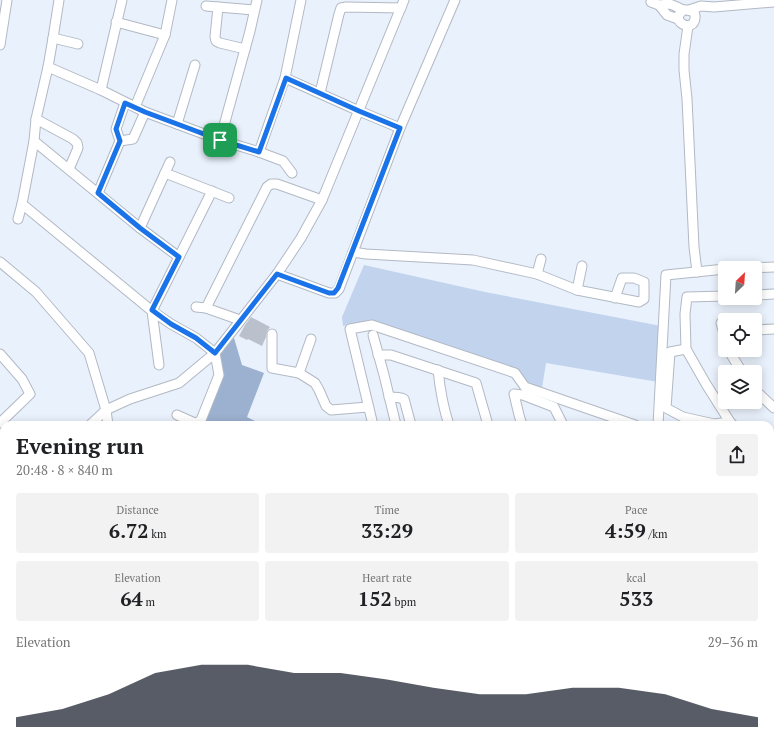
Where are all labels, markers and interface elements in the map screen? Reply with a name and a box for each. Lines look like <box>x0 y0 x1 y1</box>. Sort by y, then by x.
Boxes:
pin <box>203 123 237 157</box>
icon: arrive <box>209 129 231 151</box>
north arrow <box>718 261 762 305</box>
map controls <box>718 261 762 409</box>
button: locate <box>718 313 762 357</box>
button: layers <box>718 365 762 409</box>
text: Evening run <box>16 431 144 460</box>
button: share <box>716 434 758 476</box>
text: 20:48 · 8 × 840 m <box>16 461 113 479</box>
text: Distance <box>116 503 159 517</box>
text: Time <box>374 503 400 517</box>
text: Pace <box>625 503 648 517</box>
text: 6.72 <box>109 517 149 544</box>
text: 33:29 <box>361 517 413 544</box>
text: 4:59 <box>605 517 646 544</box>
text: km <box>149 527 167 541</box>
text: /km <box>646 527 668 541</box>
text: Elevation <box>115 571 161 585</box>
text: Heart rate <box>362 571 412 585</box>
text: kcal <box>627 571 646 585</box>
text: 64 <box>120 585 143 612</box>
text: 152 <box>358 585 392 612</box>
text: 533 <box>619 585 653 612</box>
text: m <box>143 595 155 609</box>
text: bpm <box>392 595 416 609</box>
text: Elevation <box>16 633 71 651</box>
text: 29–36 m <box>708 633 758 651</box>

